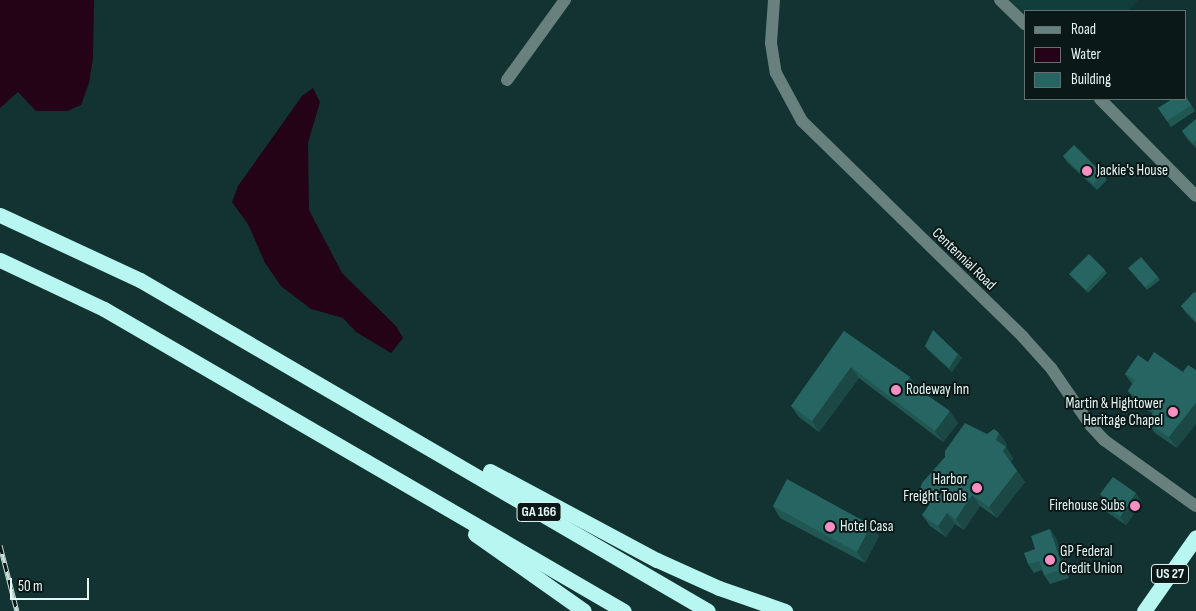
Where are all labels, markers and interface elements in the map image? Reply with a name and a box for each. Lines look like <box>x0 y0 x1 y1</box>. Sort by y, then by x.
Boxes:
legend <box>1024 10 1186 100</box>
text: Road <box>1071 20 1096 39</box>
text: Water <box>1071 45 1101 64</box>
text: Building <box>1071 70 1111 89</box>
place label: Jackie's House <box>1097 162 1168 180</box>
marker: Jackie's House <box>1081 165 1093 177</box>
street label: Centennial Road <box>928 224 1000 294</box>
place label: Rodeway Inn <box>906 381 969 399</box>
marker: Rodeway Inn <box>890 384 902 396</box>
place label: Martin & Hightower Heritage Chapel <box>1065 394 1163 429</box>
marker: Martin & Hightower Heritage Chapel <box>1167 406 1179 418</box>
place label: Harbor Freight Tools <box>903 470 967 505</box>
marker: Harbor Freight Tools <box>971 482 983 494</box>
place label: Firehouse Subs <box>1049 497 1125 515</box>
marker: Firehouse Subs <box>1129 500 1141 512</box>
road number: GA 166 <box>516 501 562 524</box>
place label: Hotel Casa <box>840 518 893 536</box>
marker: Hotel Casa <box>824 521 836 533</box>
place label: GP Federal Credit Union <box>1060 542 1123 577</box>
marker: GP Federal Credit Union <box>1044 554 1056 566</box>
road number: US 27 <box>1150 562 1190 586</box>
scale bar <box>12 568 91 600</box>
text: 50 m <box>18 577 43 596</box>

